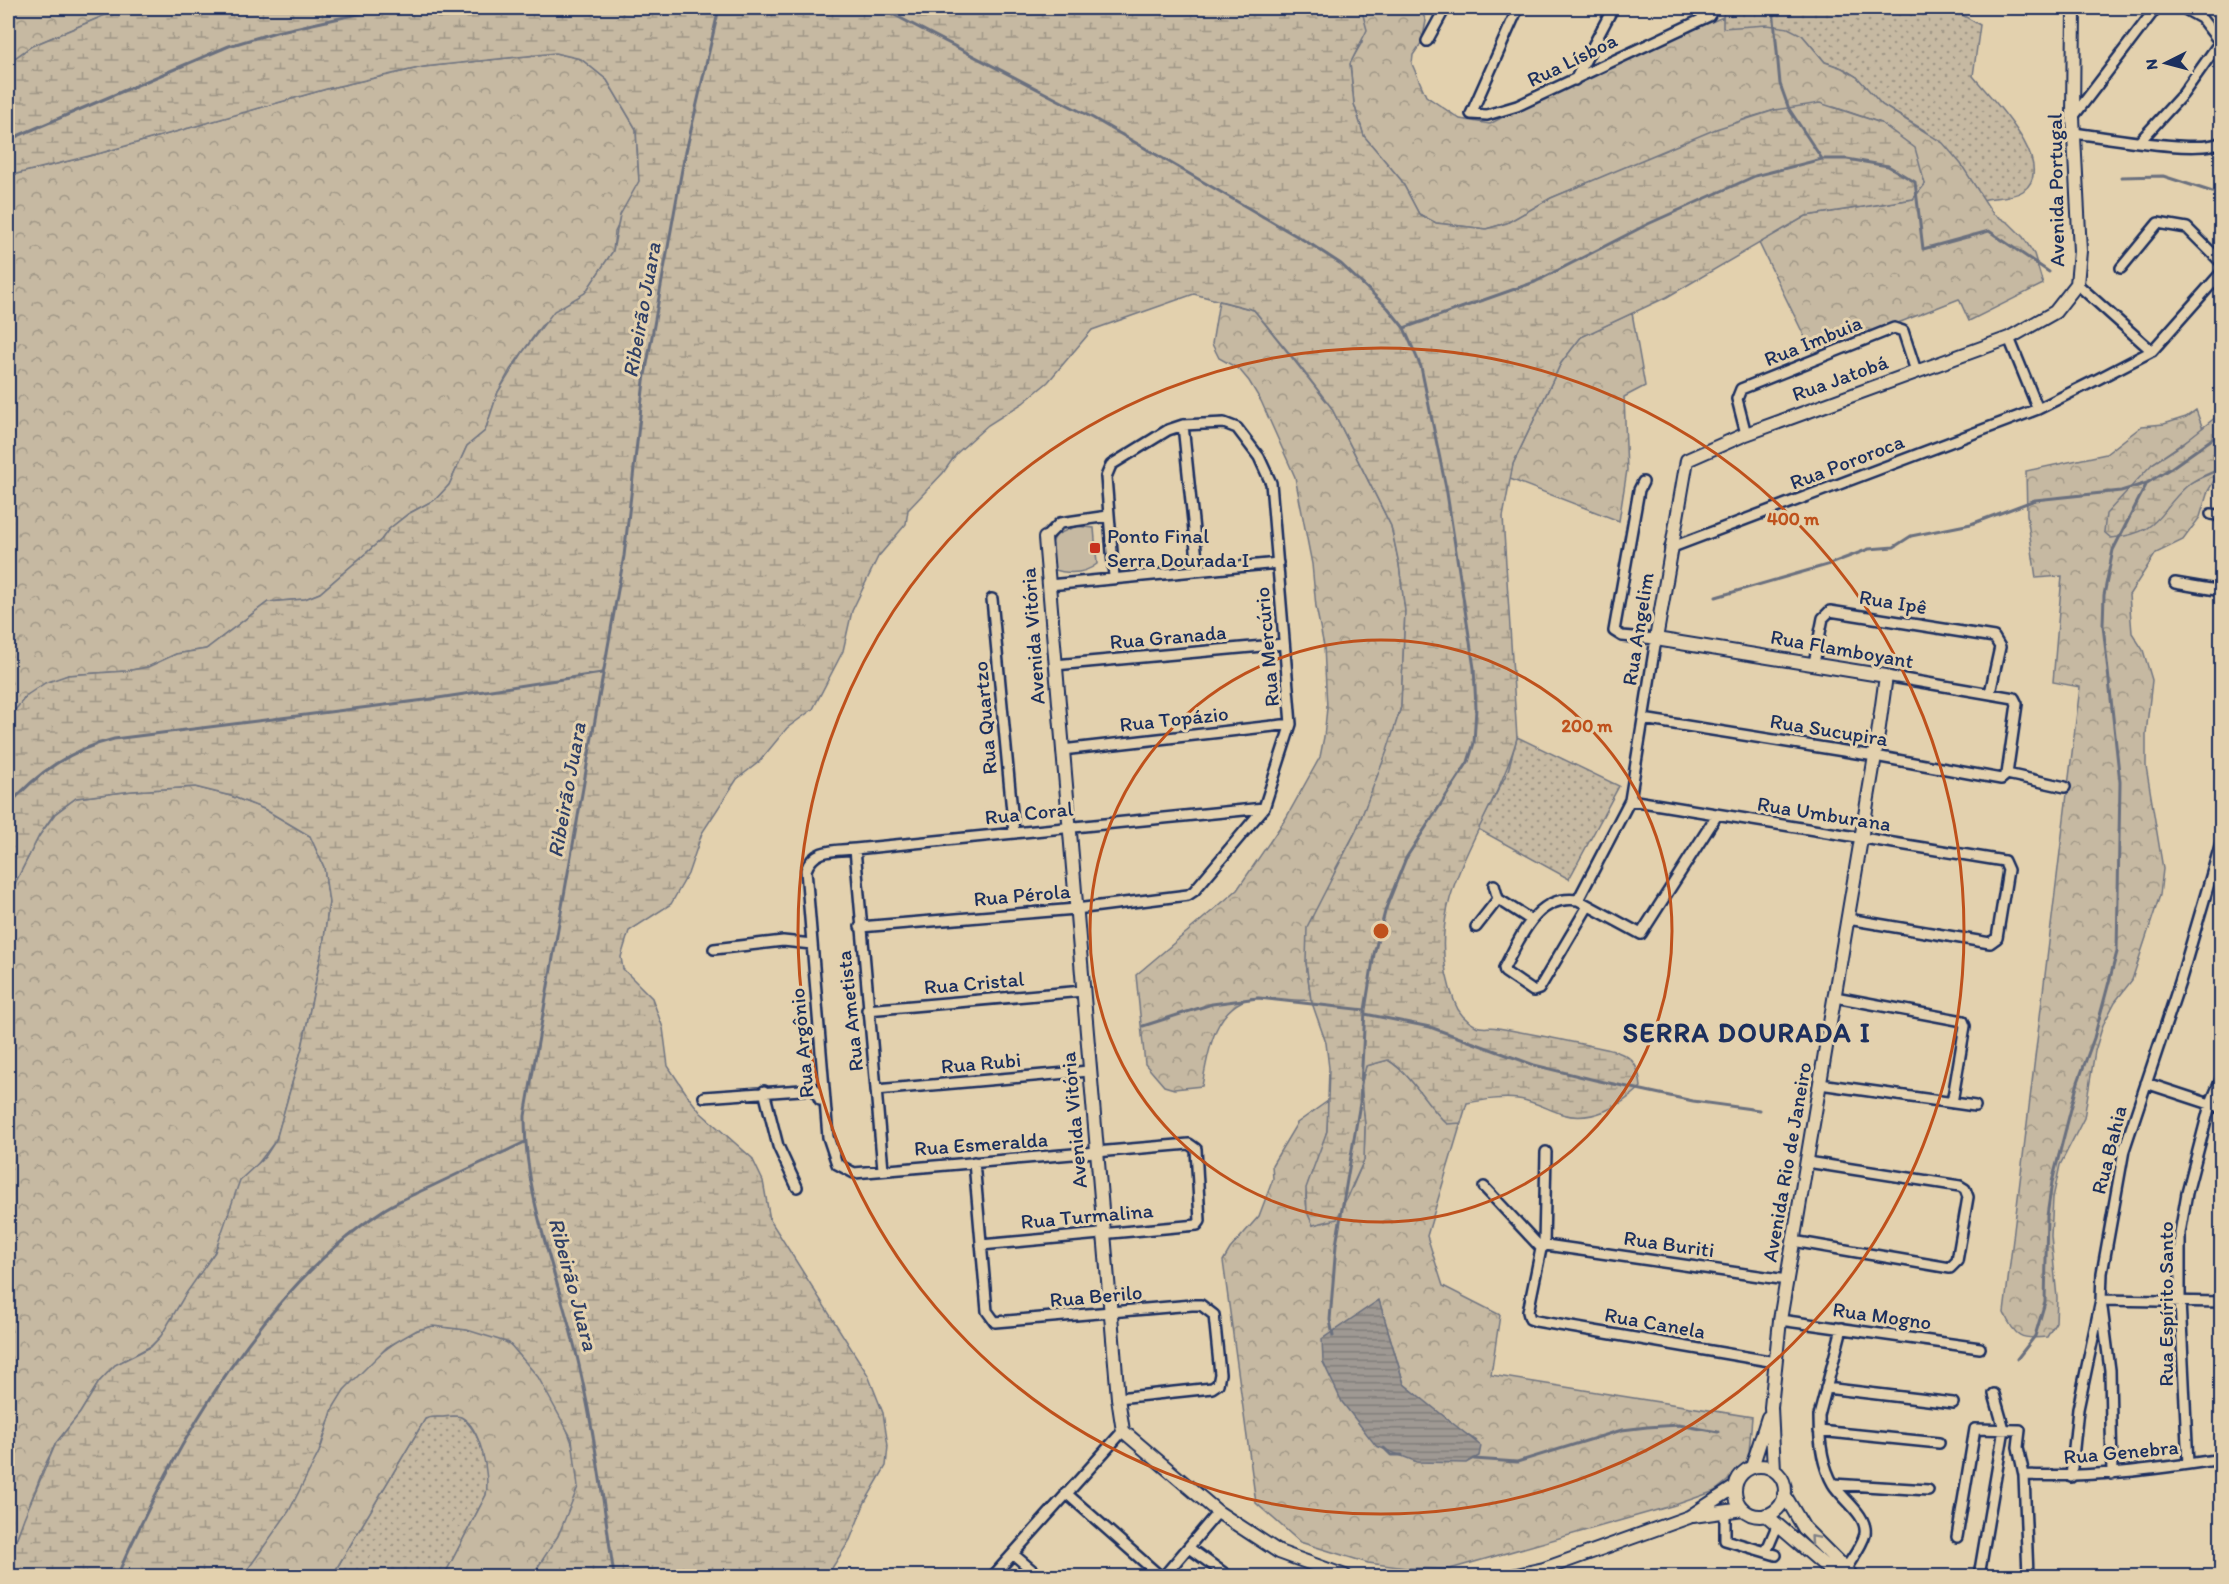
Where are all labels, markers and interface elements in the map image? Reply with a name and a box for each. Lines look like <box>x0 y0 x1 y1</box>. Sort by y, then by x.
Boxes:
street label: Rua Lísboa <box>1523 27 1621 92</box>
north arrow <box>2136 33 2196 93</box>
text: N <box>2142 58 2162 71</box>
street label: Avenida Portugal <box>2042 113 2069 267</box>
water label: Ribeirão Juara <box>616 240 667 380</box>
street label: Rua Imbuia <box>1760 310 1865 371</box>
street label: Rua Jatobá <box>1788 349 1891 406</box>
street label: Rua Pororoca <box>1786 428 1908 495</box>
text: 400 m <box>1767 508 1820 530</box>
place label: Ponto Final Serra Dourada I <box>1107 523 1249 572</box>
marker: Ponto Final Serra Dourada I <box>1088 541 1102 555</box>
street label: Avenida Vitória <box>1015 567 1050 705</box>
street label: Rua Angelim <box>1616 570 1659 687</box>
street label: Rua Ipê <box>1857 584 1929 619</box>
street label: Rua Mercúrio <box>1249 586 1284 708</box>
street label: Rua Granada <box>1109 619 1227 654</box>
street label: Rua Flamboyant <box>1769 624 1916 673</box>
street label: Rua Quartzo <box>967 660 1002 776</box>
street label: Rua Topázio <box>1118 700 1230 737</box>
street label: Rua Sucupira <box>1768 708 1890 751</box>
text: 200 m <box>1562 715 1613 737</box>
water label: Ribeirão Juara <box>541 720 592 860</box>
street label: Rua Umburana <box>1755 791 1893 836</box>
street label: Rua Coral <box>984 795 1074 830</box>
street label: Rua Pérola <box>972 878 1072 911</box>
centre of rings <box>1371 921 1391 941</box>
street label: Rua Ametista <box>831 949 868 1073</box>
street label: Rua Cristal <box>923 966 1025 999</box>
street label: Rua Argônio <box>784 987 819 1099</box>
district label: SERRA DOURADA I <box>1623 1016 1871 1049</box>
street label: Rua Rubi <box>940 1047 1022 1078</box>
street label: Avenida Vitória <box>1055 1051 1092 1189</box>
street label: Avenida Rio de Janeiro <box>1757 1060 1816 1264</box>
street label: Rua Bahia <box>2085 1103 2132 1197</box>
street label: Rua Esmeralda <box>913 1126 1049 1161</box>
street label: Rua Turmalina <box>1020 1197 1154 1234</box>
water label: Ribeirão Juara <box>543 1215 604 1354</box>
street label: Rua Espírito Santo <box>2153 1221 2178 1387</box>
street label: Rua Buriti <box>1622 1225 1716 1262</box>
street label: Rua Berilo <box>1049 1279 1143 1312</box>
street label: Rua Mogno <box>1831 1296 1933 1335</box>
street label: Rua Canela <box>1603 1301 1707 1344</box>
street label: Rua Genebra <box>2062 1434 2180 1469</box>
one-way arrow <box>1810 1535 1821 1546</box>

